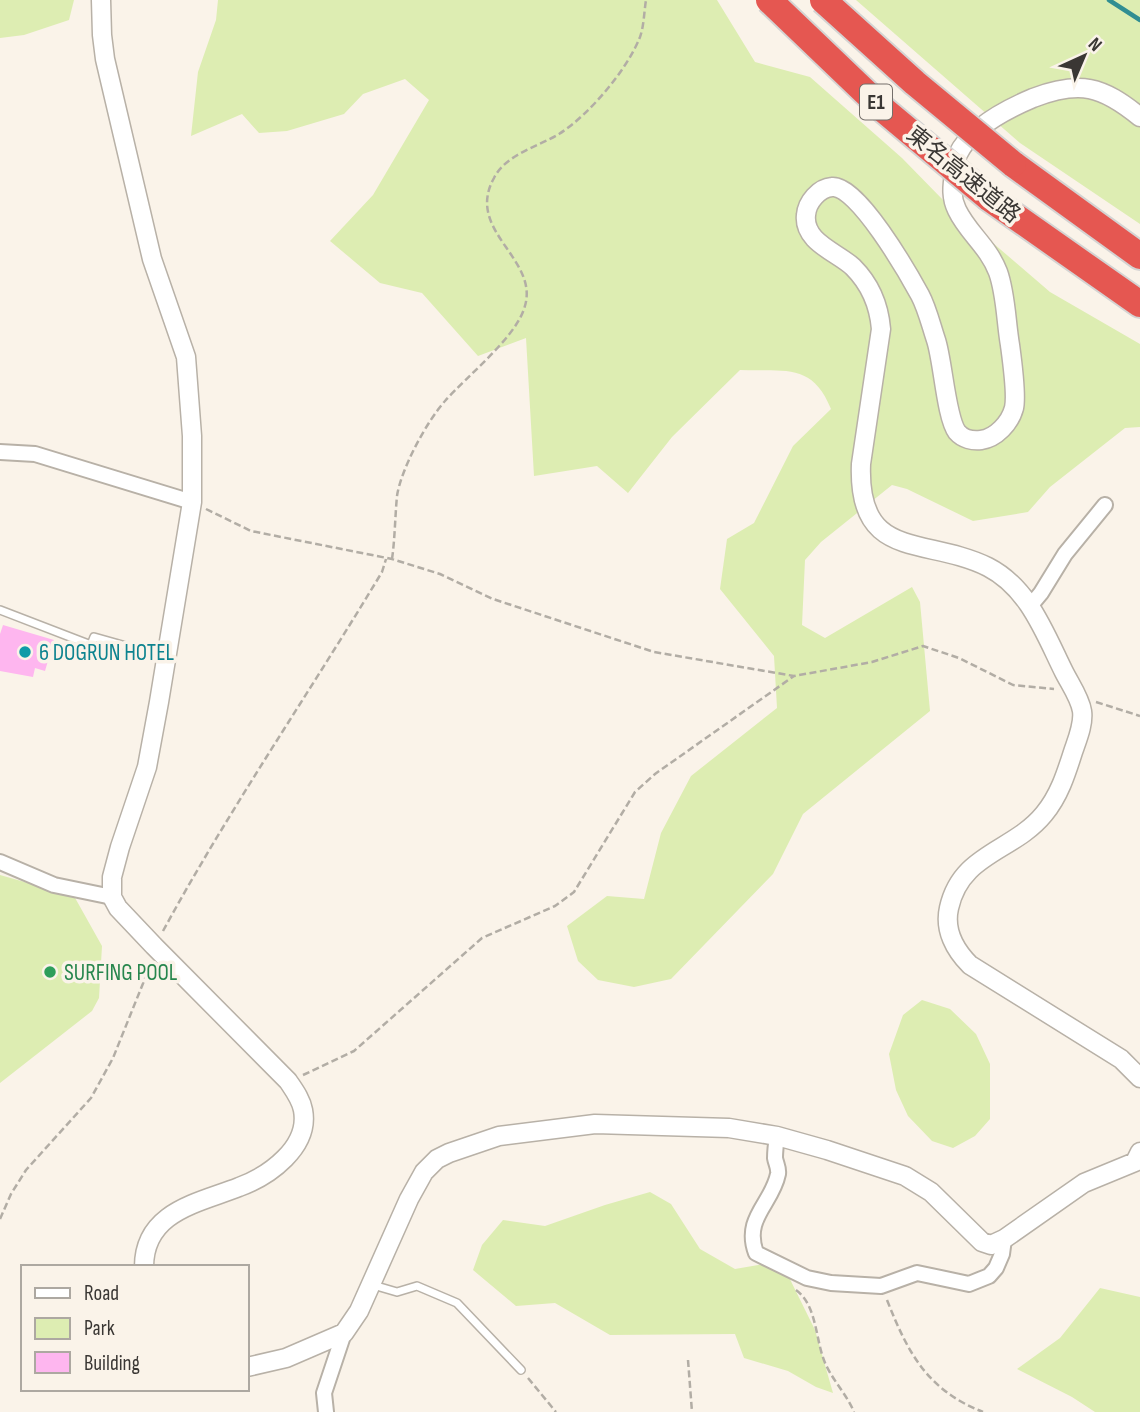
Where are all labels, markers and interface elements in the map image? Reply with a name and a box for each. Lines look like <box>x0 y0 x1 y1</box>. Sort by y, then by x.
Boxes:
north arrow <box>1049 21 1119 91</box>
text: N <box>1083 33 1106 57</box>
road number: E1 <box>860 84 892 119</box>
street label: 東名高速道路 <box>901 120 1026 229</box>
place label: 6 DOGRUN HOTEL <box>39 639 175 667</box>
marker: 6 DOGRUN HOTEL <box>17 644 33 660</box>
place label: SURFING POOL <box>64 959 178 987</box>
marker: SURFING POOL <box>42 964 58 980</box>
legend <box>21 1265 248 1391</box>
text: Road <box>84 1281 119 1306</box>
text: Park <box>84 1316 115 1341</box>
text: Building <box>84 1351 140 1376</box>

